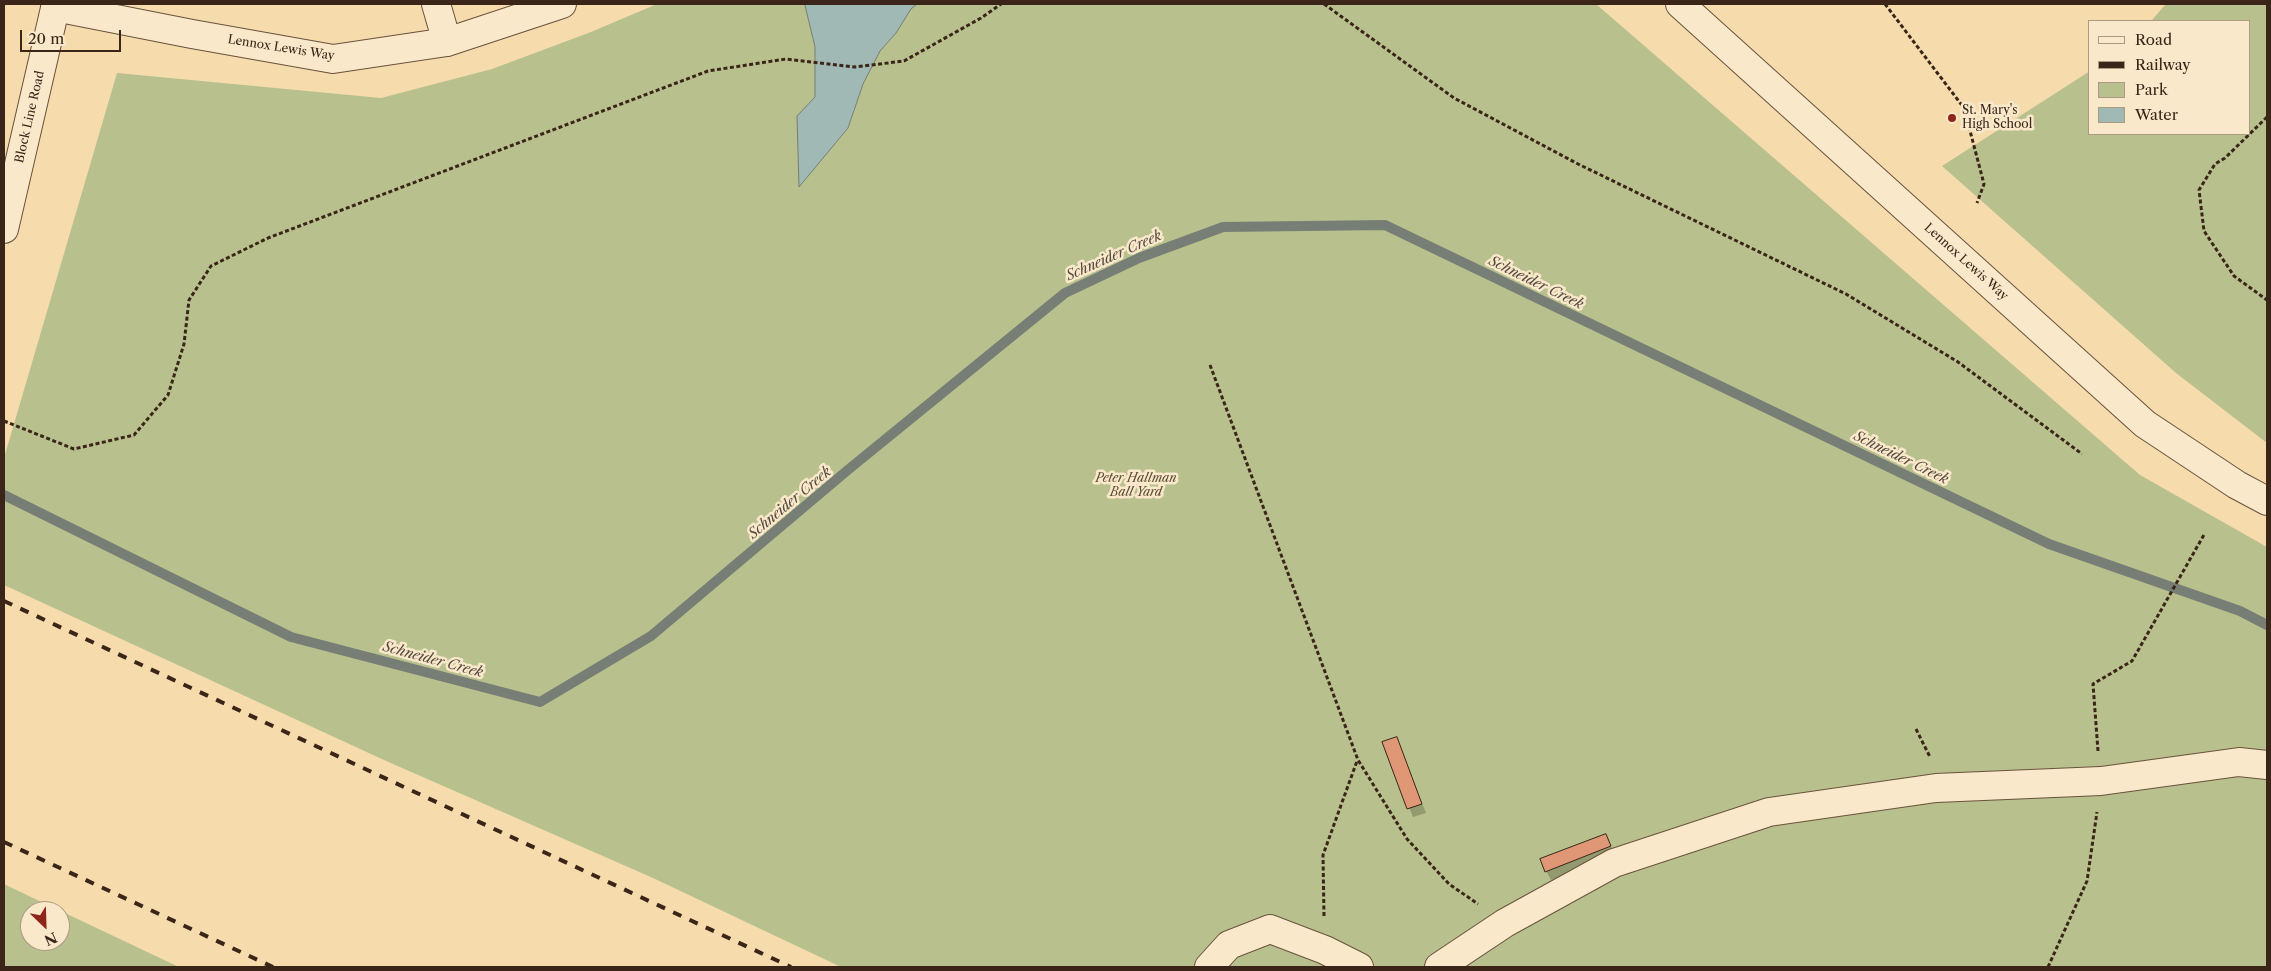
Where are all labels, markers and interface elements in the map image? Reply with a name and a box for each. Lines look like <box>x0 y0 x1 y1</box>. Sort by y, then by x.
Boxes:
scale bar <box>22 20 124 52</box>
legend <box>2088 20 2251 135</box>
text: 20 m <box>28 29 64 48</box>
text: Road <box>2135 30 2172 49</box>
street label: Lennox Lewis Way <box>227 32 335 64</box>
text: Railway <box>2135 55 2191 74</box>
street label: Block Line Road <box>12 69 48 165</box>
text: Park <box>2135 80 2168 99</box>
place label: St. Mary's High School <box>1962 104 2032 132</box>
text: Water <box>2135 105 2178 124</box>
marker: St. Mary's High School <box>1946 112 1958 124</box>
street label: Lennox Lewis Way <box>1921 221 2011 303</box>
water label: Schneider Creek <box>1064 227 1164 285</box>
water label: Schneider Creek <box>1486 253 1586 313</box>
water label: Schneider Creek <box>1851 428 1951 488</box>
water label: Schneider Creek <box>745 464 835 542</box>
park label: Peter Hallman Ball Yard <box>1096 472 1176 500</box>
water label: Schneider Creek <box>381 639 485 681</box>
north arrow <box>20 901 70 951</box>
text: N <box>41 928 60 949</box>

